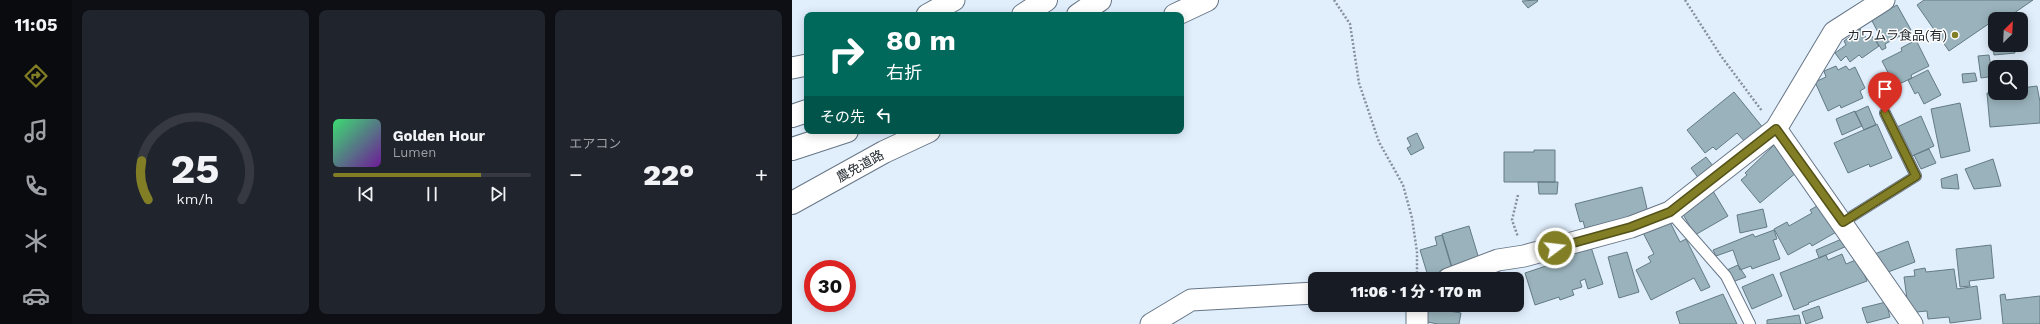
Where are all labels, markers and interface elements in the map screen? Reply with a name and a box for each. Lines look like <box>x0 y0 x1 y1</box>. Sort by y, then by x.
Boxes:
north arrow <box>1988 12 2028 52</box>
map controls <box>1988 12 2028 100</box>
text: 11:05 <box>15 14 57 35</box>
text: 80 m <box>886 24 956 57</box>
icon: right <box>820 28 872 80</box>
place label: カワムラ食品(有) <box>1848 28 1947 43</box>
marker: カワムラ食品(有) <box>1950 30 1960 40</box>
button: search <box>1988 60 2028 100</box>
icon: directions <box>22 62 50 90</box>
text: 右折 <box>886 62 922 83</box>
pin <box>1868 72 1902 113</box>
icon: arrive <box>1874 78 1896 100</box>
icon: left <box>873 104 895 126</box>
text: その先 <box>820 108 865 126</box>
icon: music <box>22 117 50 145</box>
text: Golden Hour <box>393 127 485 145</box>
text: エアコン <box>569 136 621 151</box>
text: 25 <box>171 144 220 193</box>
text: Lumen <box>393 145 436 160</box>
street label: 農免道路 <box>834 147 886 185</box>
text: 22° <box>643 157 694 192</box>
text: − <box>569 162 583 187</box>
text: + <box>755 162 768 187</box>
icon: phone <box>22 172 50 200</box>
icon: previous <box>355 183 377 205</box>
icon: pause <box>421 183 443 205</box>
icon: next <box>487 183 509 205</box>
text: km/h <box>177 191 214 207</box>
icon: climate <box>22 227 50 255</box>
position arrow <box>1534 227 1576 269</box>
speed limit sign: 30 <box>804 260 856 312</box>
icon: car <box>22 282 50 310</box>
text: 11:06 · 1 分 · 170 m <box>1351 283 1481 301</box>

